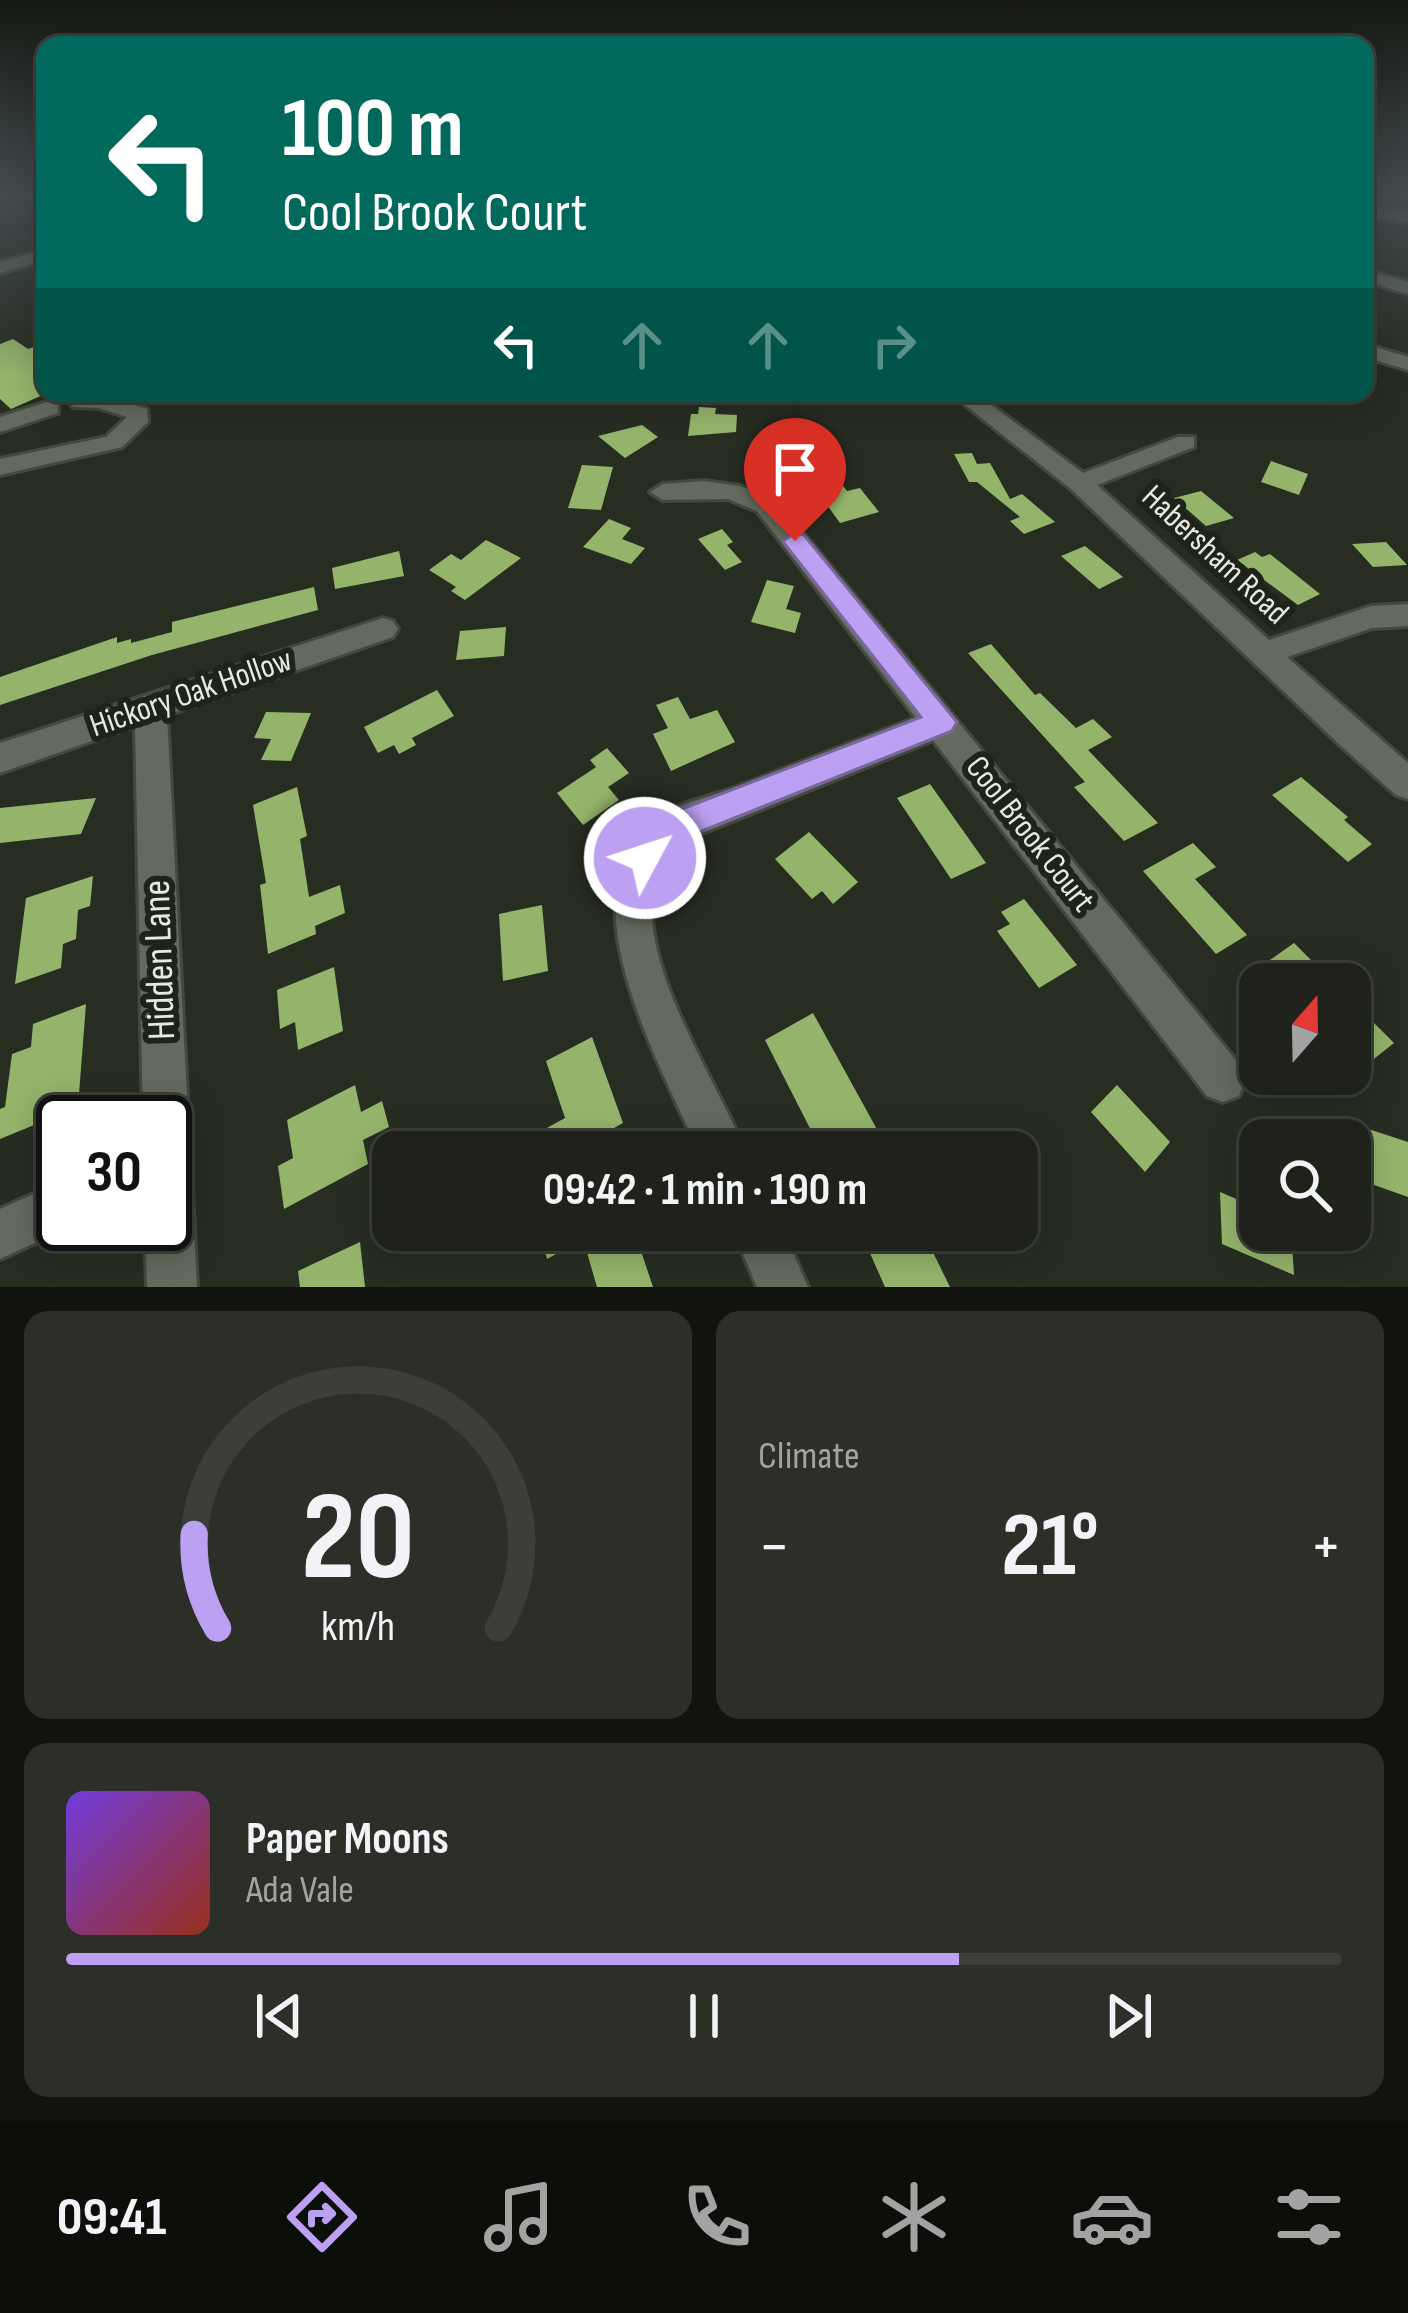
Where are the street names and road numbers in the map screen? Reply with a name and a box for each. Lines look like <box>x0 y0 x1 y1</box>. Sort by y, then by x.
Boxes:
street label: Habersham Road <box>1134 477 1296 633</box>
street label: Hickory Oak Hollow <box>85 640 297 746</box>
street label: Cool Brook Court <box>957 748 1103 920</box>
street label: Hidden Lane <box>134 879 186 1041</box>

